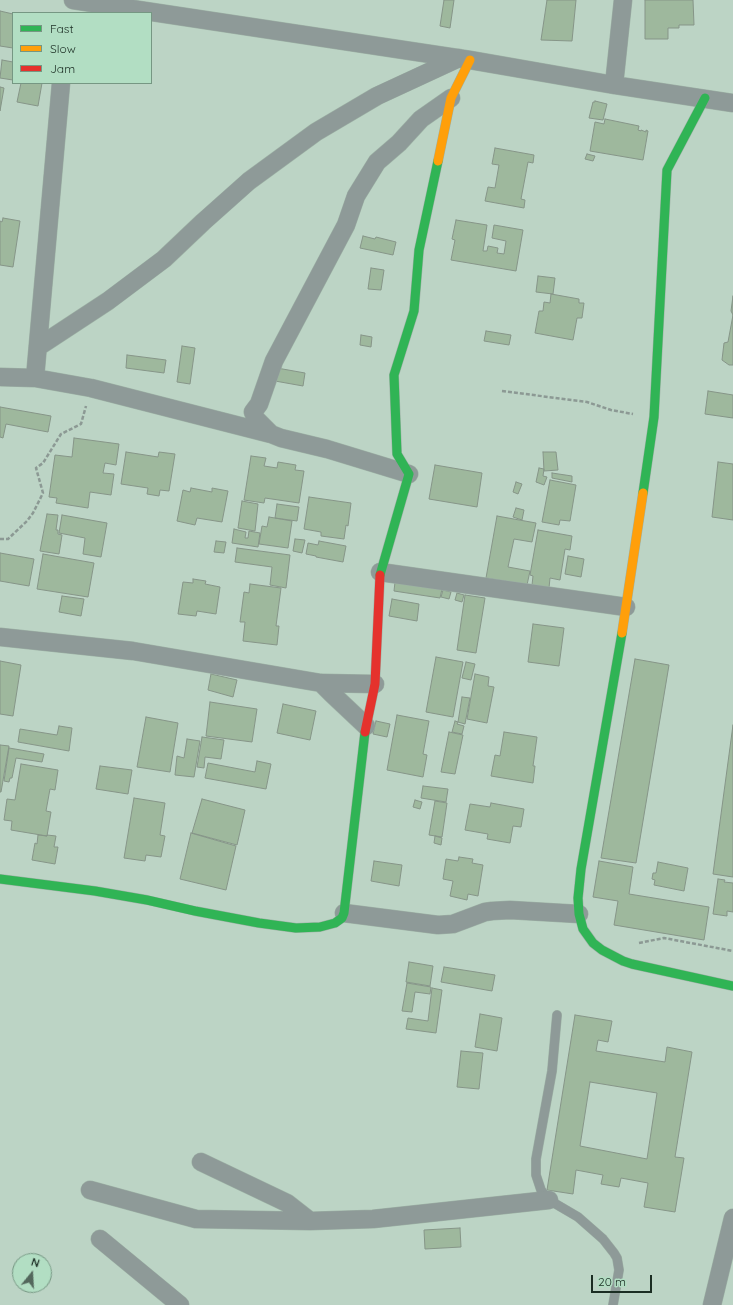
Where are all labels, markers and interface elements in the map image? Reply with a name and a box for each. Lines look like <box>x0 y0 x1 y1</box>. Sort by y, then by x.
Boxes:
legend <box>12 12 152 84</box>
text: Fast <box>50 21 74 36</box>
text: Slow <box>50 41 76 56</box>
text: Jam <box>50 61 75 76</box>
north arrow <box>12 1253 52 1293</box>
text: N <box>29 1255 41 1270</box>
scale bar <box>593 1267 654 1293</box>
text: 20 m <box>598 1274 626 1289</box>

